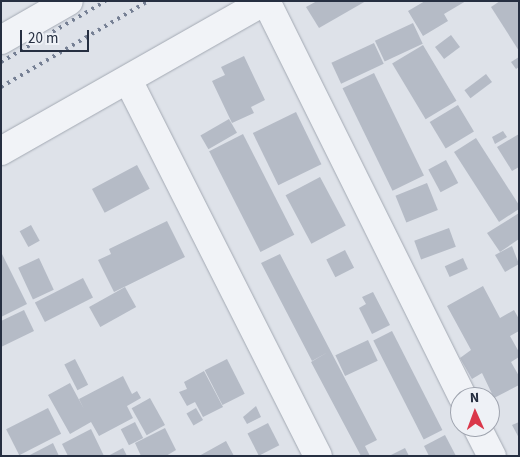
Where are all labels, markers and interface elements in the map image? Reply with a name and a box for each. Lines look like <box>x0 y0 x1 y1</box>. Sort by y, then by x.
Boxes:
scale bar <box>22 20 91 52</box>
text: 20 m <box>28 28 58 49</box>
north arrow <box>450 387 500 437</box>
text: N <box>470 388 480 408</box>

